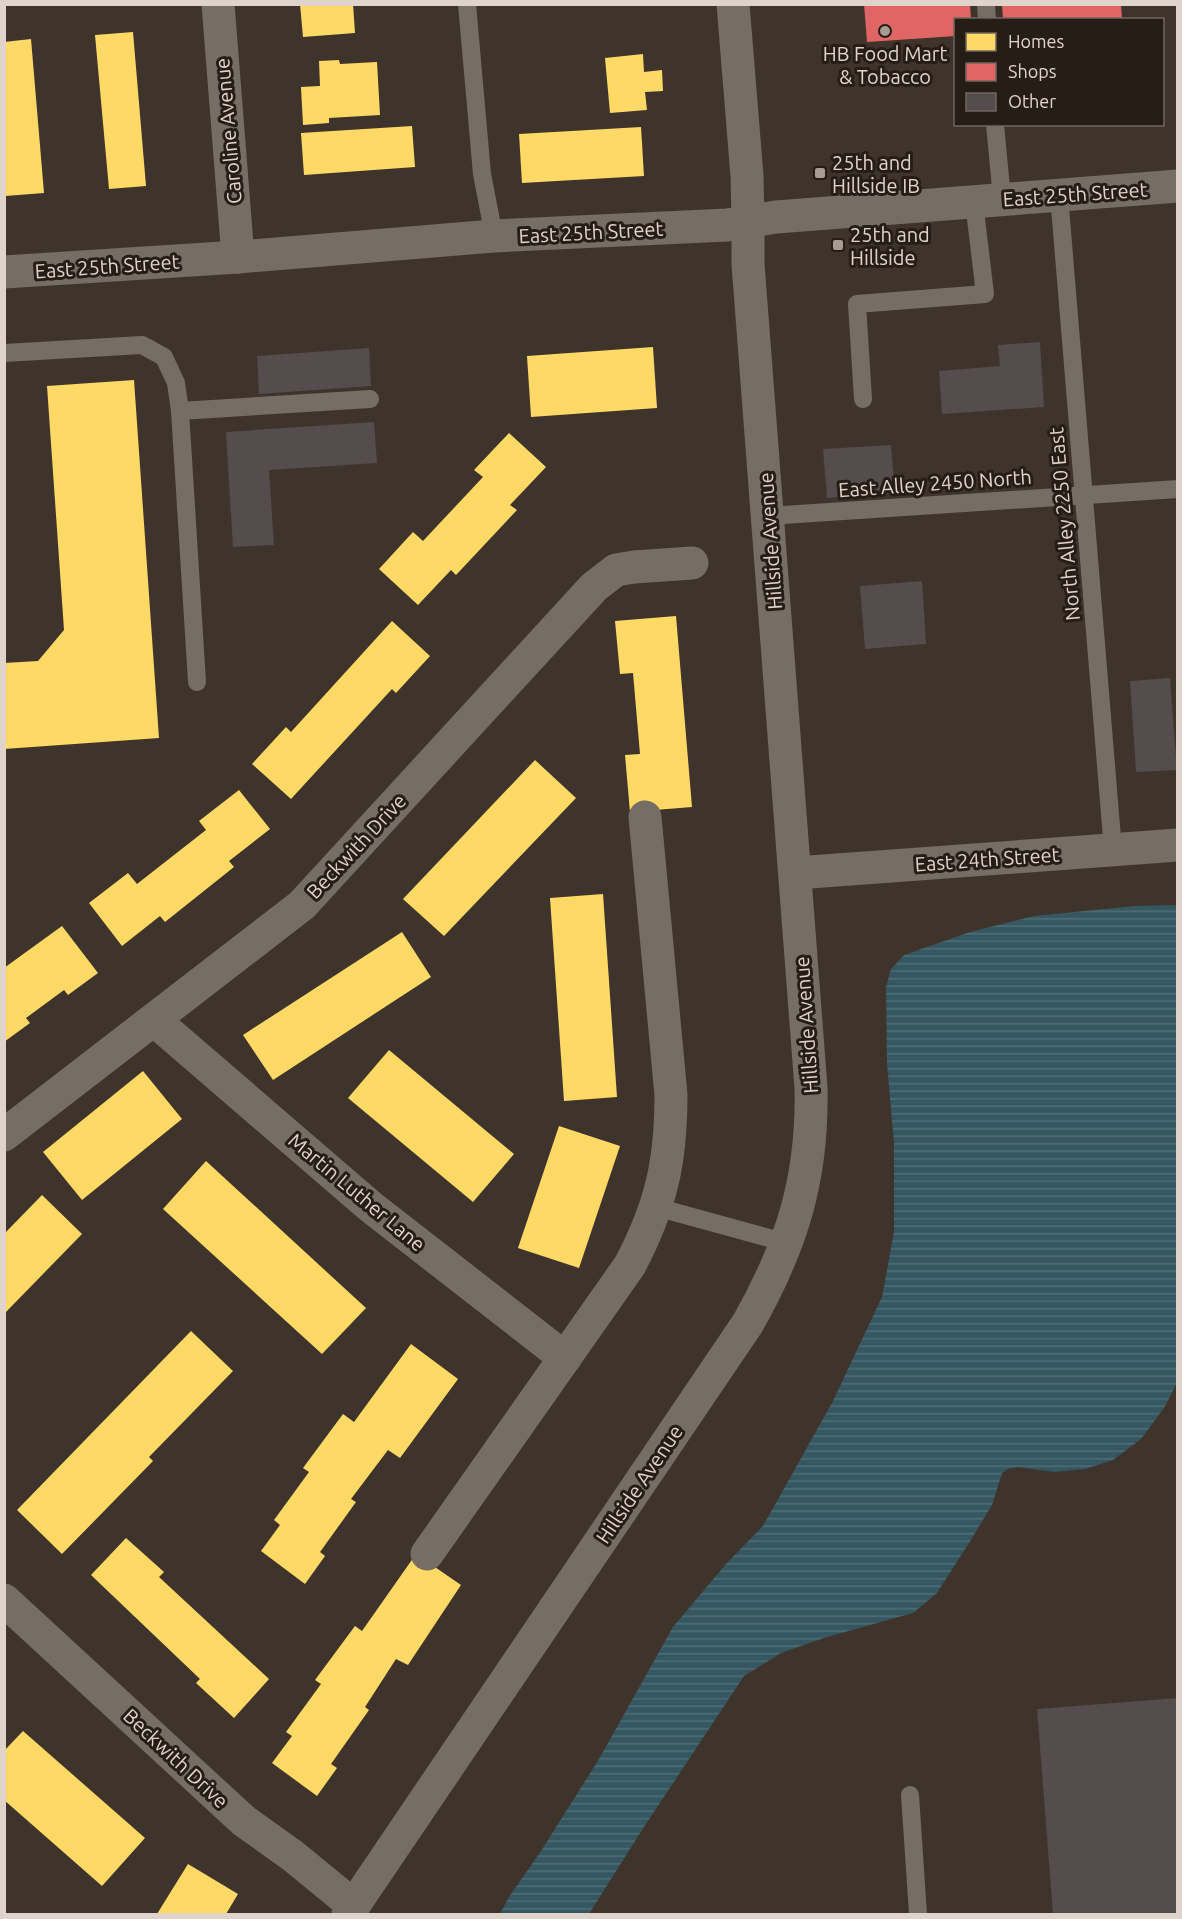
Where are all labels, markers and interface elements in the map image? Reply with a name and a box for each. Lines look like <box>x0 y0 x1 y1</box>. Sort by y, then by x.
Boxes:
legend <box>954 18 1164 126</box>
marker: HB Food Mart & Tobacco <box>878 24 892 38</box>
text: Homes <box>1008 31 1065 51</box>
place label: HB Food Mart & Tobacco <box>823 42 947 88</box>
street label: Caroline Avenue <box>210 57 246 205</box>
text: Shops <box>1008 61 1057 81</box>
text: Other <box>1008 91 1056 111</box>
place label: 25th and Hillside IB <box>832 151 920 197</box>
marker: 25th and Hillside IB <box>813 166 827 180</box>
street label: East 25th Street <box>1002 177 1148 211</box>
street label: East 25th Street <box>518 217 664 247</box>
place label: 25th and Hillside <box>850 223 930 269</box>
marker: 25th and Hillside <box>831 238 845 252</box>
street label: East 25th Street <box>34 249 180 283</box>
street label: North Alley 2250 East <box>1044 426 1084 622</box>
street label: East Alley 2450 North <box>837 465 1033 501</box>
street label: Hillside Avenue <box>754 472 786 610</box>
street label: Beckwith Drive <box>302 789 410 903</box>
street label: East 24th Street <box>914 842 1060 876</box>
street label: Hillside Avenue <box>790 956 822 1094</box>
street label: Martin Luther Lane <box>284 1128 430 1256</box>
street label: Hillside Avenue <box>591 1421 687 1547</box>
street label: Beckwith Drive <box>119 1704 233 1812</box>

